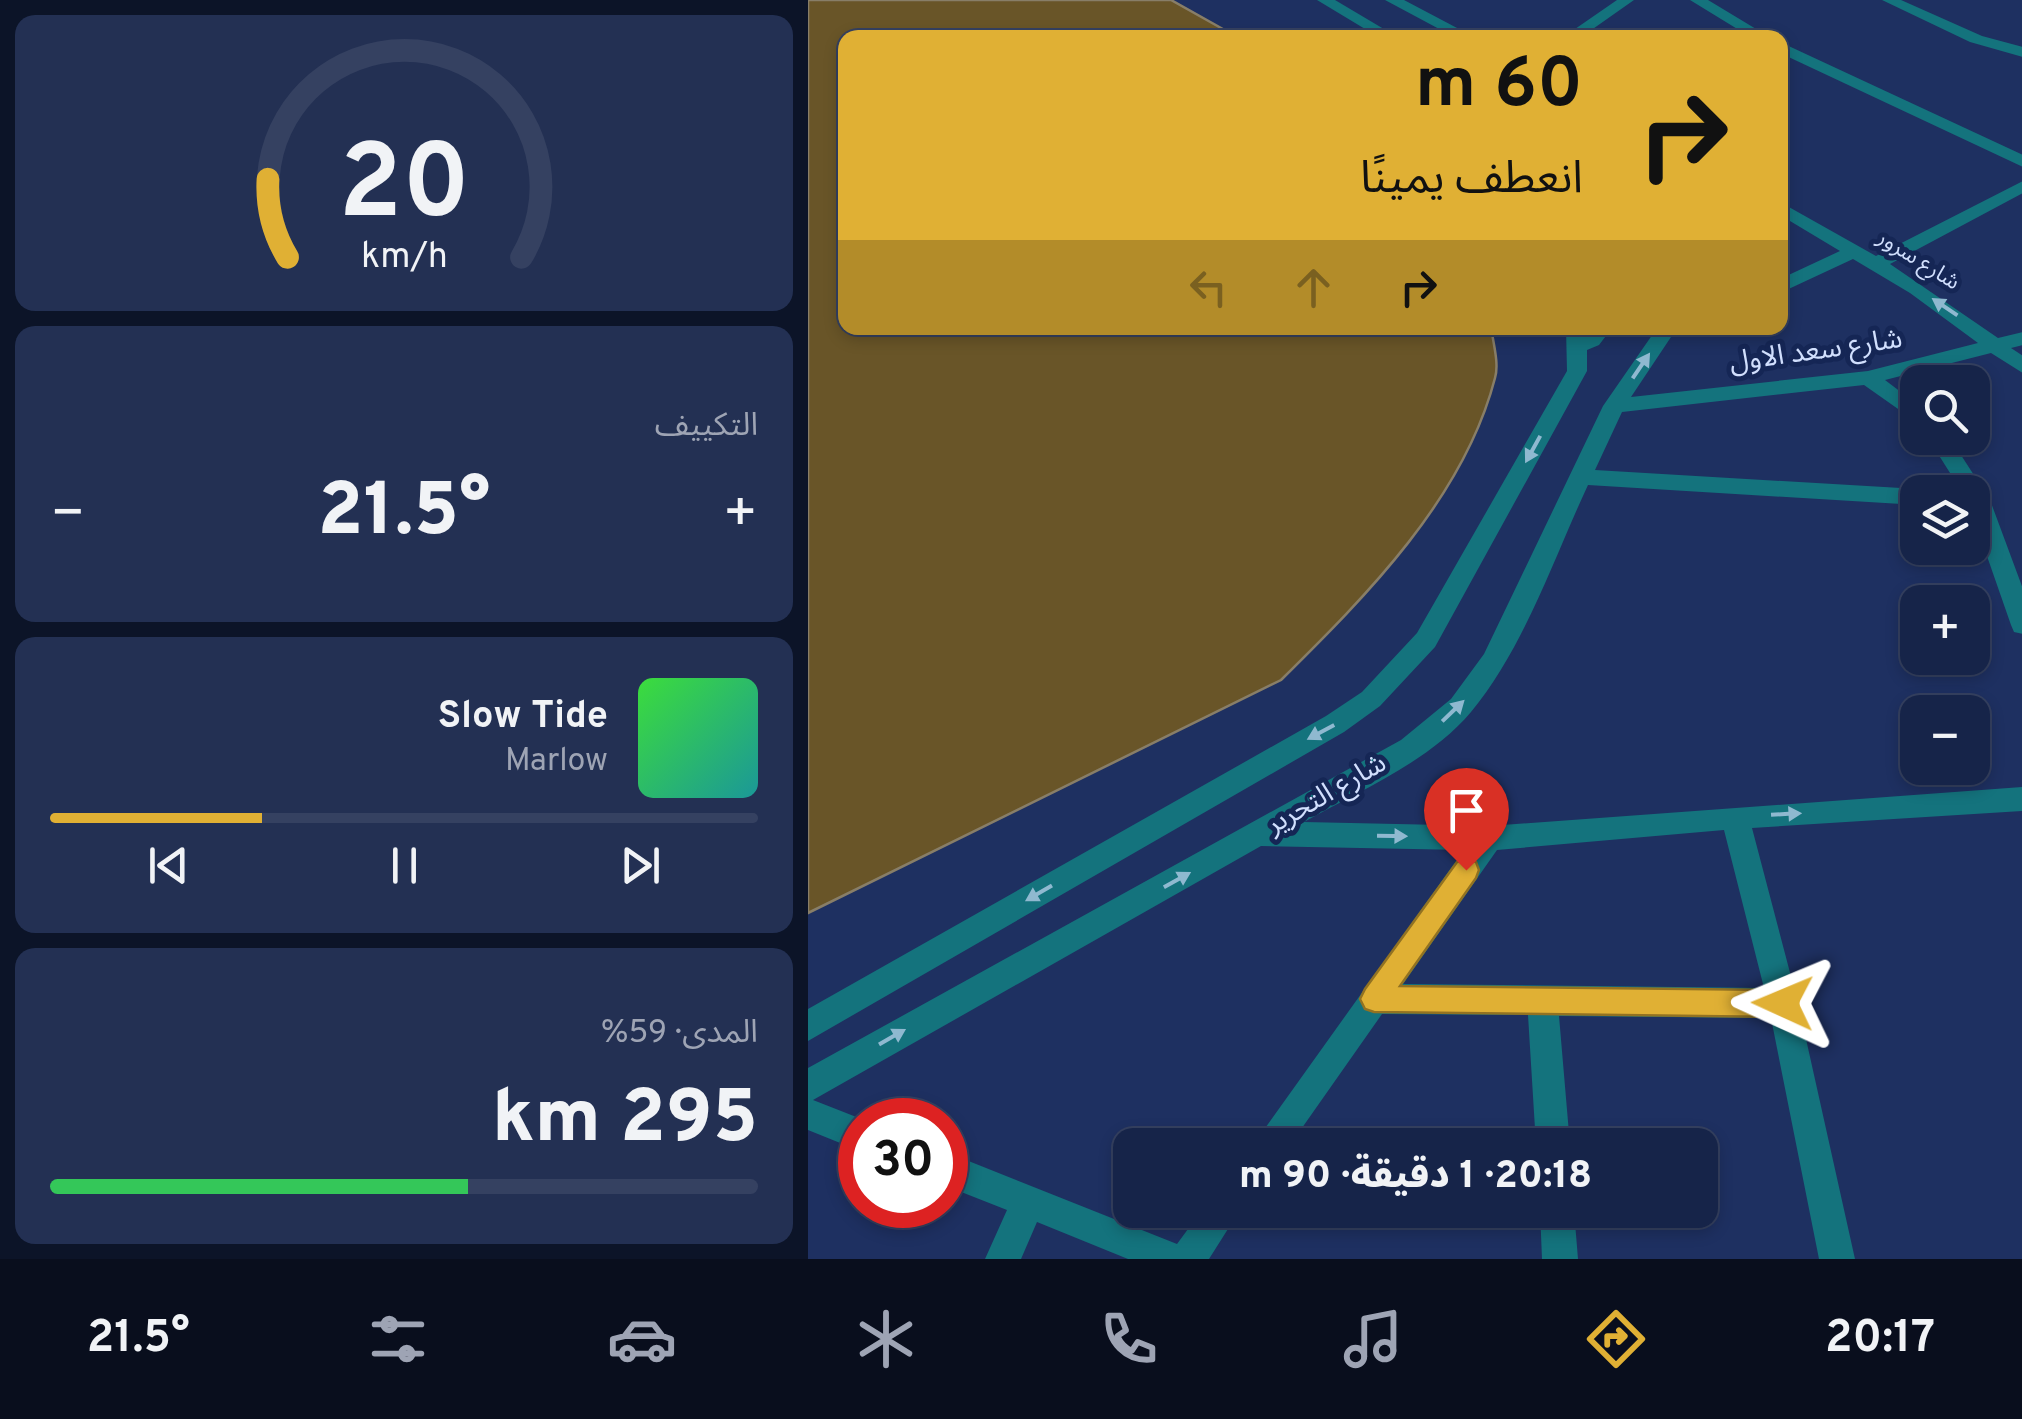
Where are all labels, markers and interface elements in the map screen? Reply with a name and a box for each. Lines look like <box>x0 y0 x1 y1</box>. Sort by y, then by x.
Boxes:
text: 60 m <box>1415 43 1583 132</box>
icon: right <box>1618 70 1748 200</box>
text: 20 <box>338 123 470 255</box>
text: انعطف يمينًا <box>1360 152 1583 209</box>
street label: شارع سرور <box>1870 225 1964 298</box>
text: km/h <box>361 235 447 281</box>
icon: left <box>1181 260 1236 315</box>
icon: ahead <box>1286 260 1341 315</box>
icon: right <box>1391 260 1446 315</box>
one-way arrow <box>1932 299 1959 317</box>
street label: شارع سعد الاول <box>1727 322 1905 382</box>
one-way arrow <box>1631 352 1650 379</box>
map controls <box>1900 365 1990 785</box>
button: search <box>1900 365 1990 455</box>
text: التكييف <box>655 407 758 447</box>
one-way arrow <box>1525 434 1542 463</box>
text: 21.5° <box>318 467 490 562</box>
button: layers <box>1900 475 1990 565</box>
text: − <box>50 481 85 551</box>
text: + <box>723 481 758 551</box>
button: + <box>1900 585 1990 675</box>
text: Slow Tide <box>438 693 608 742</box>
button: − <box>1900 695 1990 785</box>
one-way arrow <box>1441 700 1465 723</box>
one-way arrow <box>1307 722 1335 740</box>
text: Marlow <box>505 742 608 782</box>
street label: شارع التحرير <box>1260 746 1394 844</box>
pin <box>1424 768 1509 871</box>
icon: arrive <box>1439 783 1494 838</box>
one-way arrow <box>1771 805 1803 821</box>
one-way arrow <box>1377 829 1409 845</box>
icon: previous <box>141 838 196 893</box>
icon: pause <box>377 838 432 893</box>
icon: next <box>613 838 668 893</box>
one-way arrow <box>1163 872 1191 890</box>
one-way arrow <box>1025 884 1053 901</box>
position arrow <box>1731 951 1835 1055</box>
text: المدى · 59% <box>601 1014 758 1054</box>
one-way arrow <box>878 1028 906 1046</box>
text: 295 km <box>492 1074 758 1169</box>
speed limit sign: 30 <box>838 1098 968 1228</box>
text: 20:18 · 1 دقيقة · 90 m <box>1239 1153 1592 1202</box>
icon: filters <box>363 1304 433 1374</box>
icon: car <box>607 1304 677 1374</box>
icon: climate <box>851 1304 921 1374</box>
icon: phone <box>1094 1304 1164 1374</box>
icon: music <box>1338 1304 1408 1374</box>
icon: directions <box>1581 1304 1651 1374</box>
text: 21.5° <box>87 1311 190 1368</box>
text: 20:17 <box>1825 1311 1935 1368</box>

